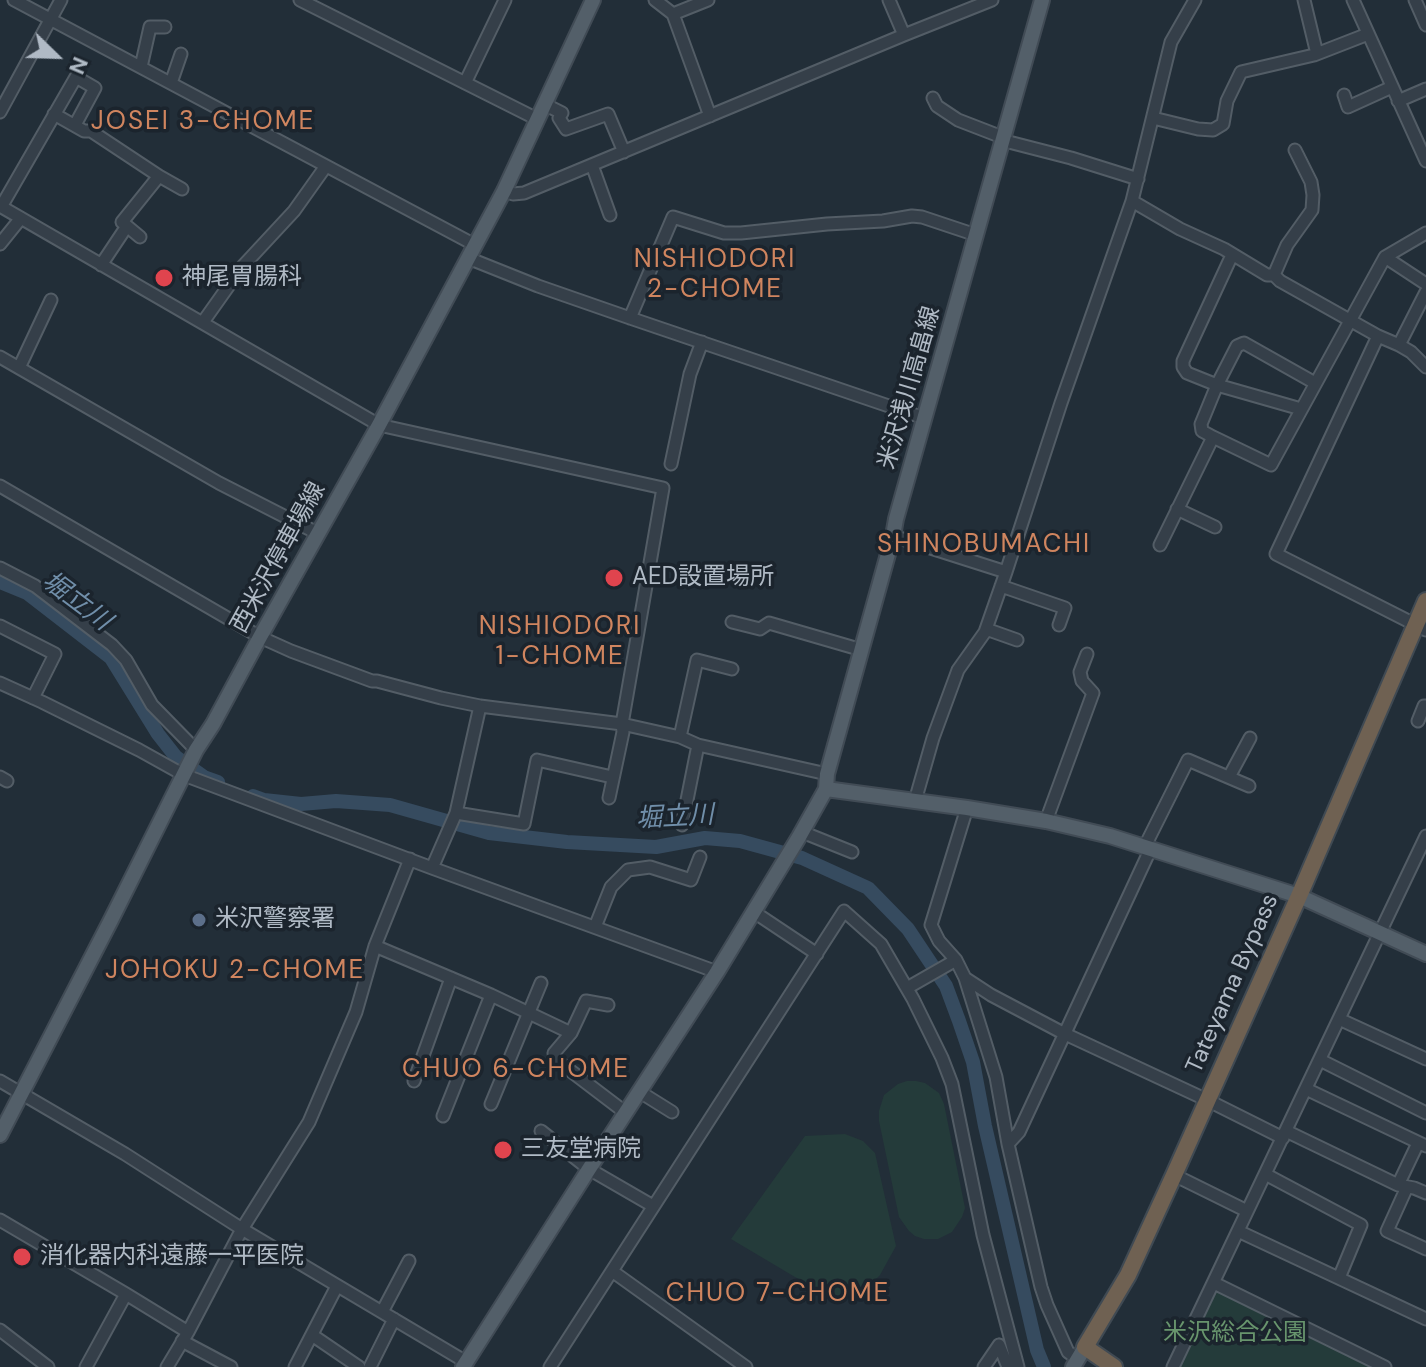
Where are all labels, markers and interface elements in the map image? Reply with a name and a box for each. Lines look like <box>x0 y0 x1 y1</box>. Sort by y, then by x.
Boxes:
north arrow <box>16 16 96 96</box>
text: N <box>62 53 95 79</box>
district label: JOSEI 3-CHOME <box>91 106 315 138</box>
district label: NISHIODORI 2-CHOME <box>634 244 796 306</box>
place label: 神尾胃腸科 <box>182 264 302 292</box>
marker: 神尾胃腸科 <box>153 267 175 289</box>
street label: 米沢浅川高畠線 <box>873 303 947 473</box>
street label: 西米沢停車場線 <box>226 478 332 638</box>
district label: SHINOBUMACHI <box>877 529 1091 561</box>
place label: AED設置場所 <box>632 564 774 592</box>
water label: 堀立川 <box>35 566 117 638</box>
marker: AED設置場所 <box>603 567 625 589</box>
district label: NISHIODORI 1-CHOME <box>479 611 641 672</box>
water label: 堀立川 <box>635 800 715 836</box>
street label: Tateyama Bypass <box>1181 890 1285 1078</box>
place label: 米沢警察署 <box>215 906 335 934</box>
marker: 米沢警察署 <box>190 911 208 929</box>
district label: JOHOKU 2-CHOME <box>105 955 365 987</box>
district label: CHUO 6-CHOME <box>402 1054 630 1086</box>
place label: 三友堂病院 <box>521 1136 641 1164</box>
marker: 三友堂病院 <box>492 1139 514 1161</box>
place label: 消化器内科遠藤一平医院 <box>40 1243 304 1271</box>
marker: 消化器内科遠藤一平医院 <box>11 1246 33 1268</box>
district label: CHUO 7-CHOME <box>666 1278 890 1310</box>
park label: 米沢総合公園 <box>1163 1320 1307 1348</box>

